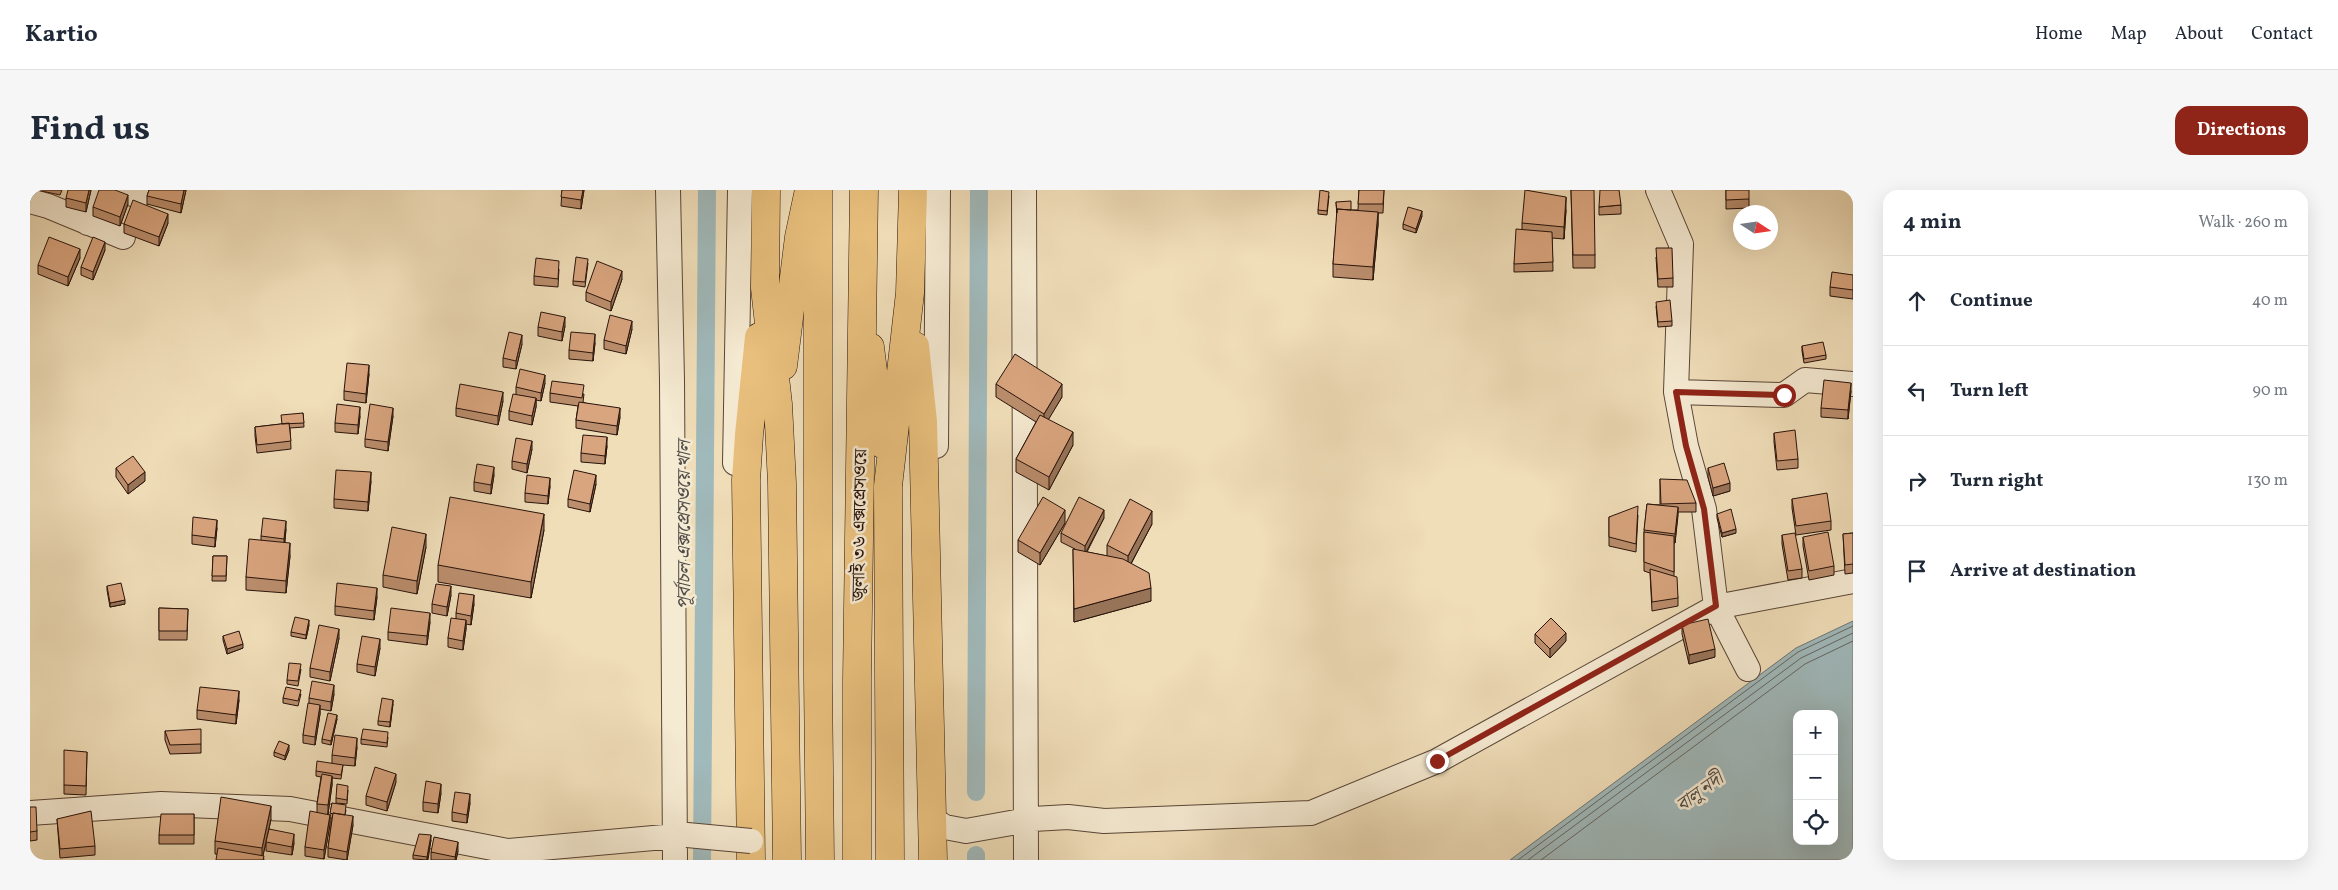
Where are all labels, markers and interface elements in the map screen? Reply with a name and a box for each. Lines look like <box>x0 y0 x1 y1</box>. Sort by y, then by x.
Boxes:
text: Kartio <box>25 18 98 52</box>
text: Home <box>2035 22 2083 47</box>
text: Map <box>2111 22 2147 47</box>
text: About <box>2175 22 2223 47</box>
text: Contact <box>2251 22 2313 47</box>
text: Find us <box>30 106 150 154</box>
button: Directions <box>2175 106 2308 155</box>
north arrow <box>1733 205 1778 250</box>
text: 4 min <box>1903 208 1962 237</box>
text: Walk · 260 m <box>2198 212 2288 234</box>
icon: ahead <box>1903 287 1931 315</box>
text: Continue <box>1950 288 2033 314</box>
text: 40 m <box>2252 290 2288 312</box>
icon: left <box>1903 377 1931 405</box>
text: Turn left <box>1950 378 2029 404</box>
text: 90 m <box>2252 380 2288 402</box>
route start <box>1773 384 1796 407</box>
water label: পূর্বাচল এক্সপ্রেসওয়ে খাল <box>672 437 698 609</box>
street label: জুলাই ৩৬ এক্সপ্রেসওয়ে <box>847 447 874 602</box>
icon: right <box>1903 467 1931 495</box>
text: Turn right <box>1950 468 2043 494</box>
text: 130 m <box>2247 470 2288 492</box>
icon: arrive <box>1903 557 1931 585</box>
text: Arrive at destination <box>1950 558 2136 584</box>
map controls <box>1793 710 1838 845</box>
button: + <box>1793 710 1838 755</box>
route end <box>1426 750 1449 773</box>
button: − <box>1793 755 1838 800</box>
water label: বালু নদী <box>1671 765 1731 819</box>
button: locate <box>1793 800 1838 845</box>

